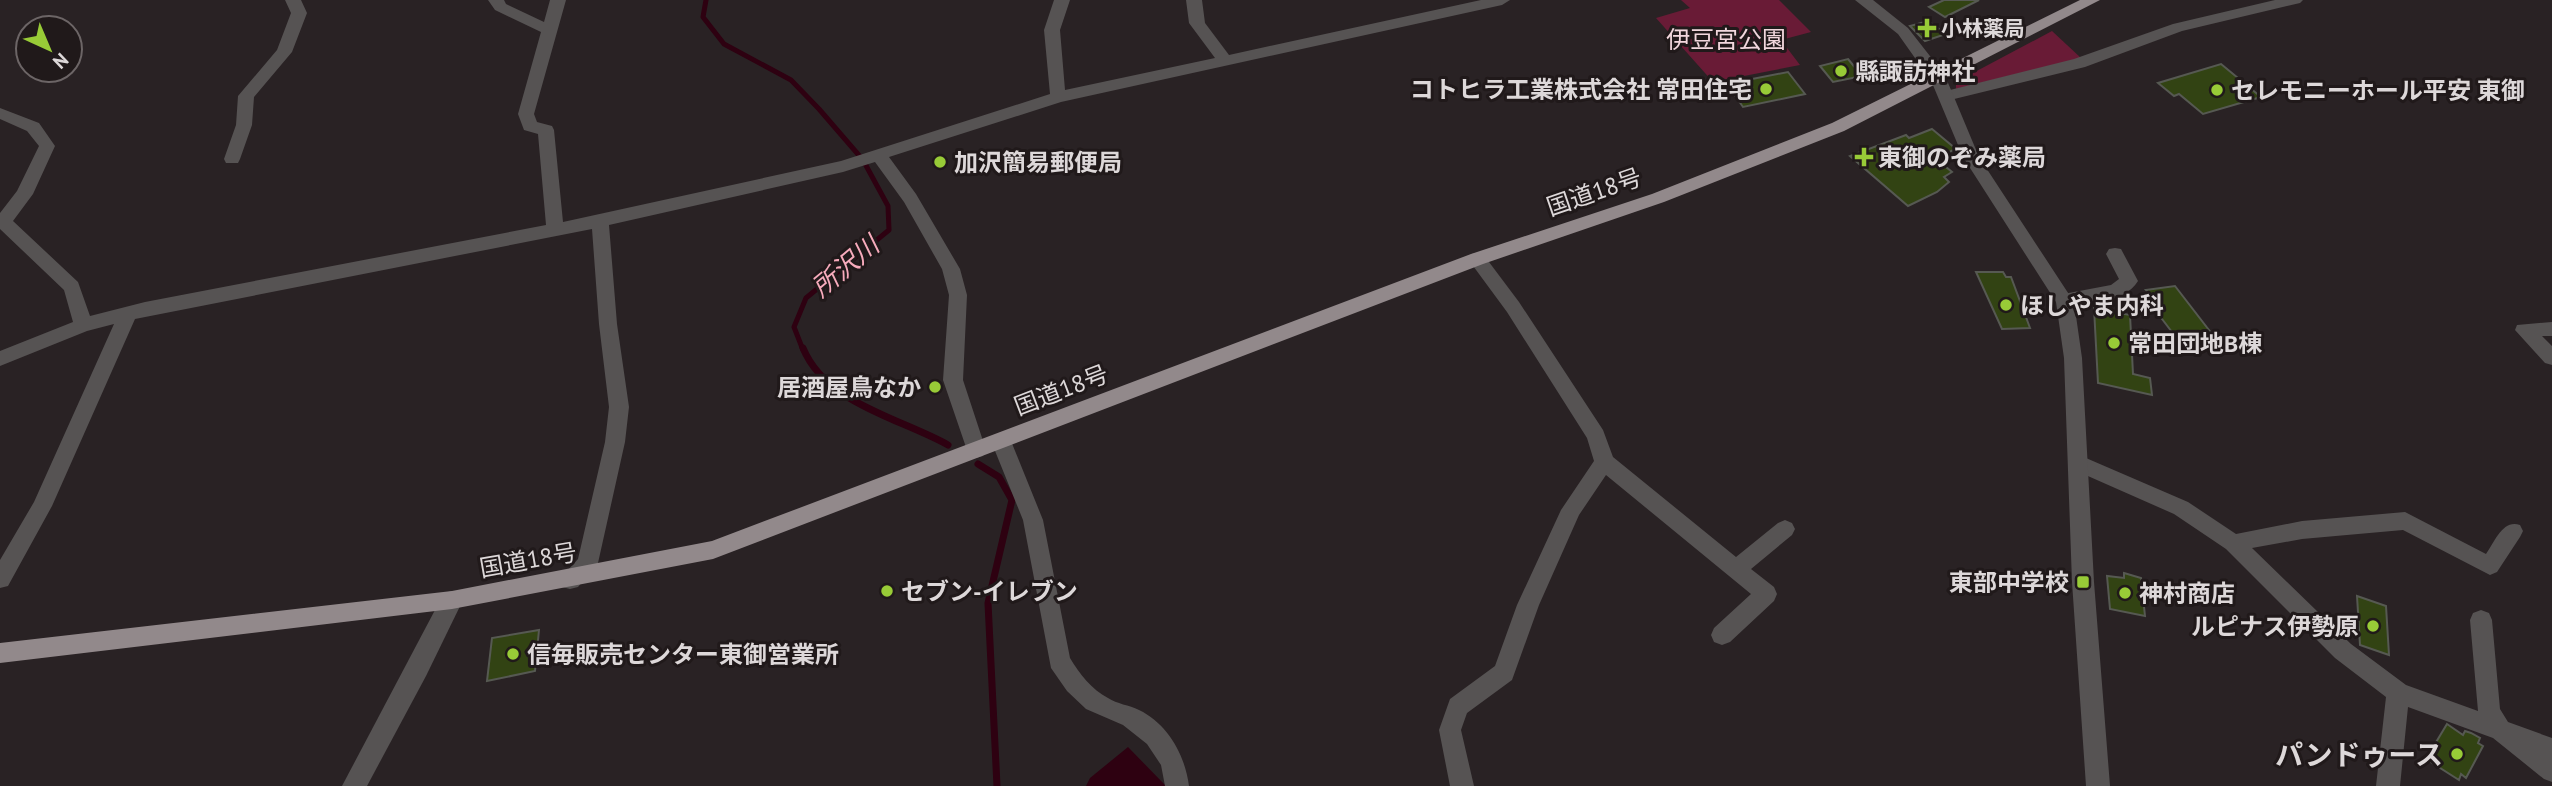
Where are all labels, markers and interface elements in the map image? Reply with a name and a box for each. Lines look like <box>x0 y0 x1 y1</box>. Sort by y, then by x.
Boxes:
north arrow <box>14 14 84 84</box>
place label: 小林薬局 <box>1941 15 2025 42</box>
marker: 小林薬局 <box>1919 20 1935 36</box>
park label: 伊豆宮公園 <box>1666 24 1786 55</box>
text: N <box>48 48 74 74</box>
place label: 縣諏訪神社 <box>1855 56 1975 87</box>
marker: 縣諏訪神社 <box>1833 63 1849 79</box>
place label: コトヒラ工業株式会社 常田住宅 <box>1410 74 1752 105</box>
place label: セレモニーホール平安 東御 <box>2231 75 2525 106</box>
marker: コトヒラ工業株式会社 常田住宅 <box>1758 81 1774 97</box>
marker: セレモニーホール平安 東御 <box>2209 82 2225 98</box>
place label: 東御のぞみ薬局 <box>1878 142 2046 173</box>
place label: 加沢簡易郵便局 <box>954 147 1122 178</box>
marker: 東御のぞみ薬局 <box>1856 149 1872 165</box>
marker: 加沢簡易郵便局 <box>932 154 948 170</box>
street label: 国道18号 <box>1543 161 1645 223</box>
water label: 所沢川 <box>805 226 888 304</box>
place label: ほしやま内科 <box>2020 290 2164 321</box>
marker: ほしやま内科 <box>1998 297 2014 313</box>
place label: 常田団地B棟 <box>2128 328 2262 359</box>
marker: 常田団地B棟 <box>2106 335 2122 351</box>
street label: 国道18号 <box>1010 358 1112 422</box>
place label: 居酒屋鳥なか <box>777 372 921 403</box>
marker: 居酒屋鳥なか <box>927 379 943 395</box>
street label: 国道18号 <box>477 536 579 584</box>
place label: 東部中学校 <box>1949 567 2069 598</box>
marker: 東部中学校 <box>2075 574 2091 590</box>
place label: セブン-イレブン <box>901 576 1078 607</box>
place label: 神村商店 <box>2139 578 2235 609</box>
marker: セブン-イレブン <box>879 583 895 599</box>
marker: 神村商店 <box>2117 585 2133 601</box>
place label: ルピナス伊勢原 <box>2191 611 2359 642</box>
marker: ルピナス伊勢原 <box>2365 618 2381 634</box>
place label: 信毎販売センター東御営業所 <box>527 639 839 670</box>
marker: 信毎販売センター東御営業所 <box>505 646 521 662</box>
place label: パンドゥース <box>2275 736 2443 773</box>
marker: パンドゥース <box>2449 746 2465 762</box>

